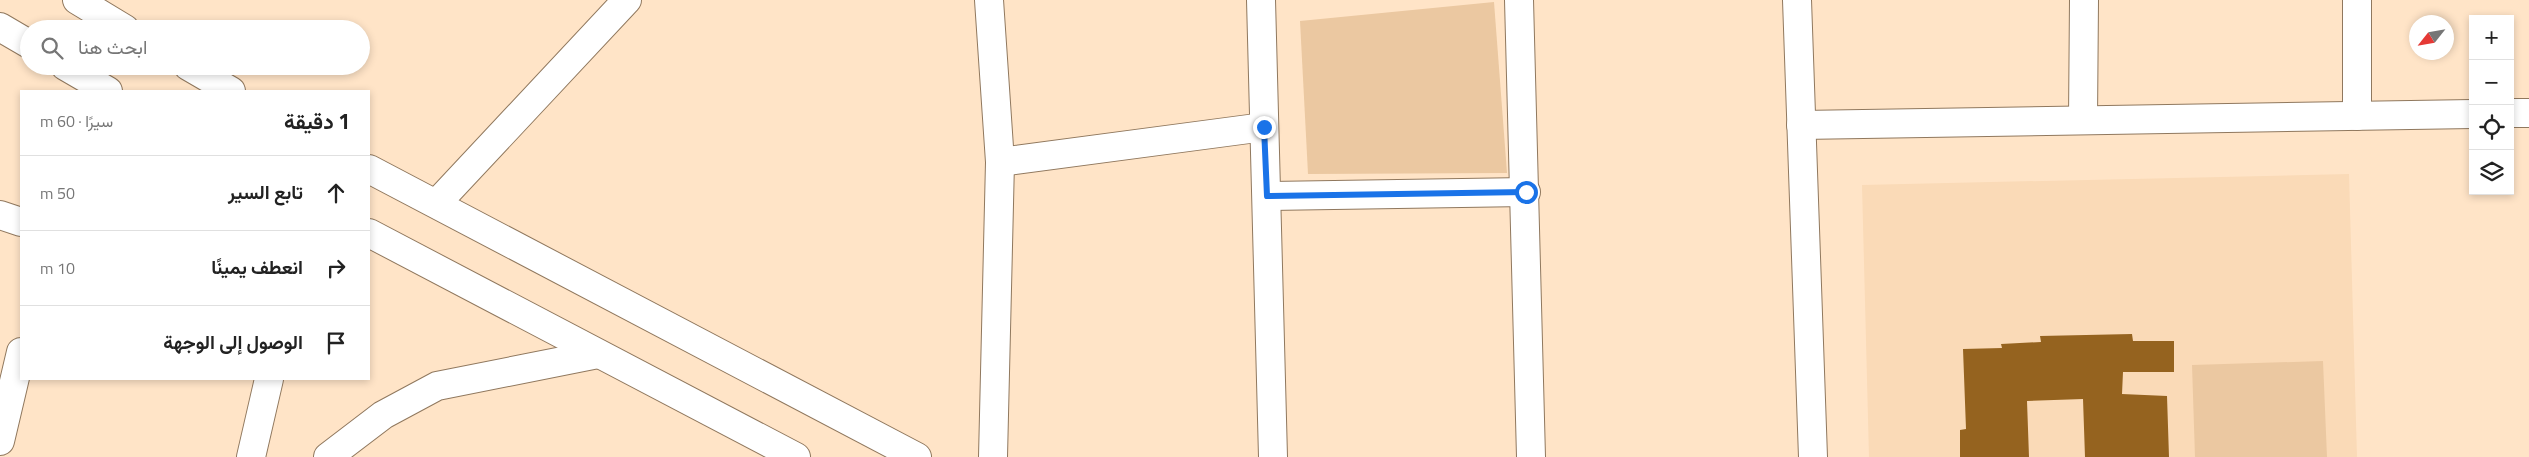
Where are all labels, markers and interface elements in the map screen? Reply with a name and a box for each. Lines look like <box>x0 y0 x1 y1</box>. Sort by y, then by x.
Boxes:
north arrow <box>2409 15 2454 60</box>
map controls <box>2469 15 2514 195</box>
button: + <box>2469 15 2514 60</box>
search box <box>20 20 370 75</box>
text: ابحث هنا <box>78 32 147 61</box>
icon: search <box>38 34 66 62</box>
button: − <box>2469 60 2514 105</box>
text: 1 دقيقة <box>284 105 350 137</box>
button: locate <box>2469 105 2514 150</box>
text: سيرًا · 60 m <box>40 109 113 133</box>
route end <box>1253 116 1276 139</box>
button: layers <box>2469 150 2514 195</box>
text: تابع السير <box>228 177 303 206</box>
icon: ahead <box>322 179 350 207</box>
text: 50 m <box>40 181 75 205</box>
route start <box>1515 181 1538 204</box>
text: انعطف يمينًا <box>211 252 303 281</box>
icon: right <box>322 254 350 282</box>
text: 10 m <box>40 256 75 280</box>
text: الوصول إلى الوجهة <box>163 327 303 356</box>
icon: arrive <box>322 329 350 357</box>

